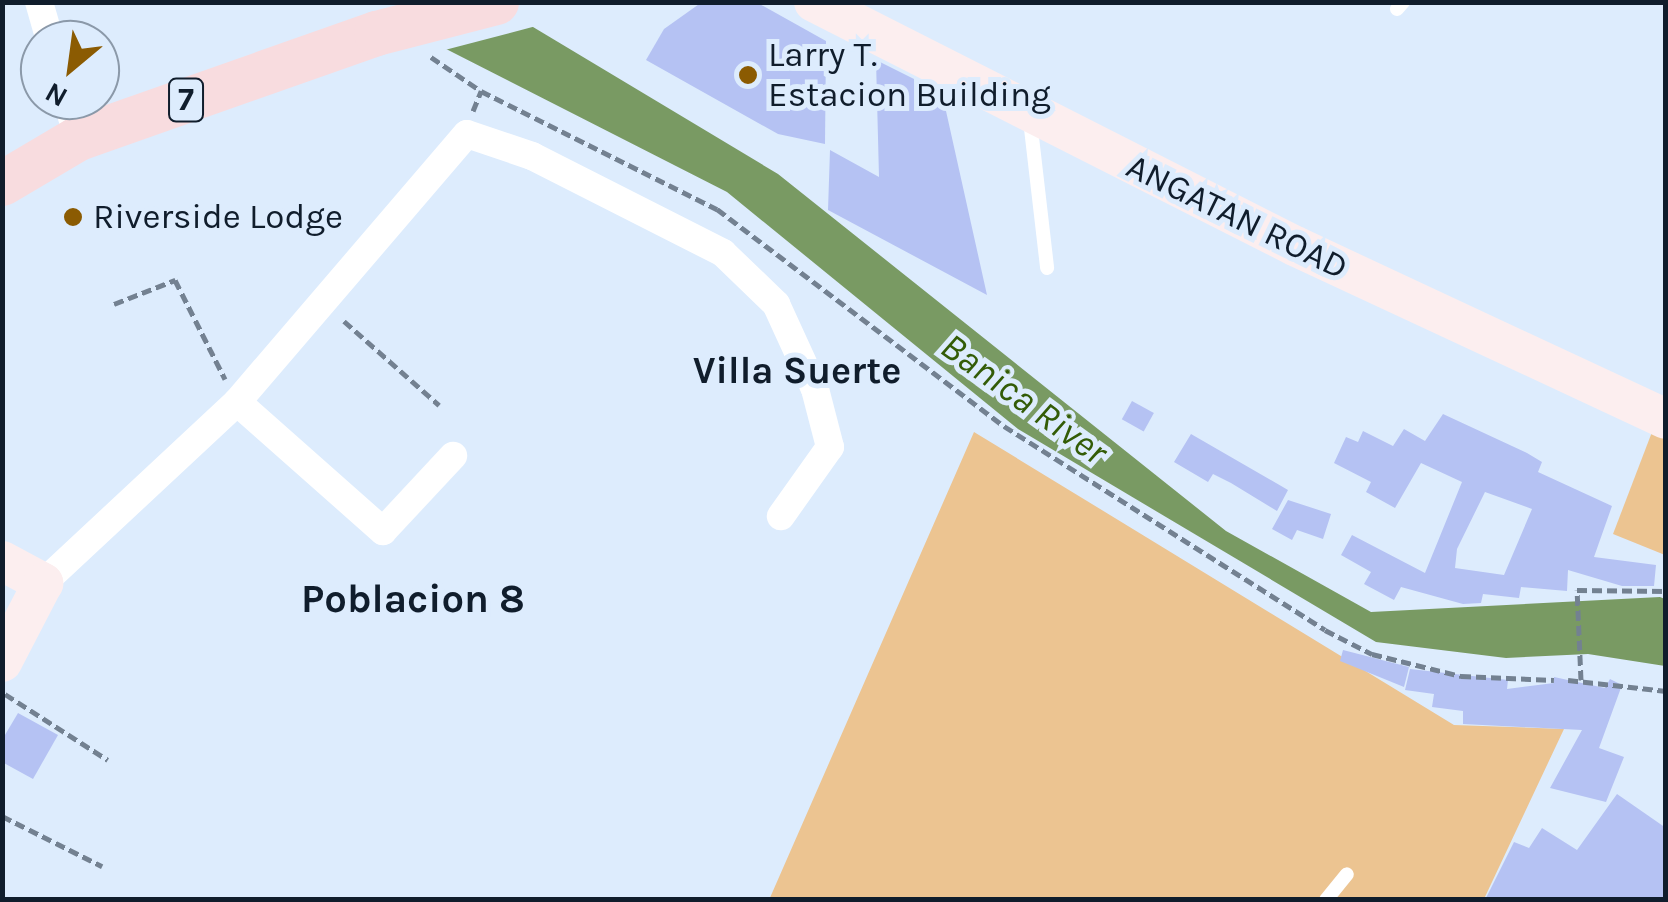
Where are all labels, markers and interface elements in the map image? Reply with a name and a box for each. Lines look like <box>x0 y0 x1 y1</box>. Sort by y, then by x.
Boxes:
north arrow <box>20 20 120 120</box>
place label: Larry T. Estacion Building <box>768 34 1051 116</box>
marker: Larry T. Estacion Building <box>737 64 759 86</box>
road number: 7 <box>166 73 206 127</box>
text: N <box>39 76 73 114</box>
street label: ANGATAN ROAD <box>1120 145 1354 289</box>
place label: Riverside Lodge <box>93 196 343 238</box>
marker: Riverside Lodge <box>62 206 84 228</box>
water label: Banica River <box>932 323 1116 475</box>
district label: Villa Suerte <box>693 348 901 394</box>
district label: Poblacion 8 <box>301 575 525 623</box>

